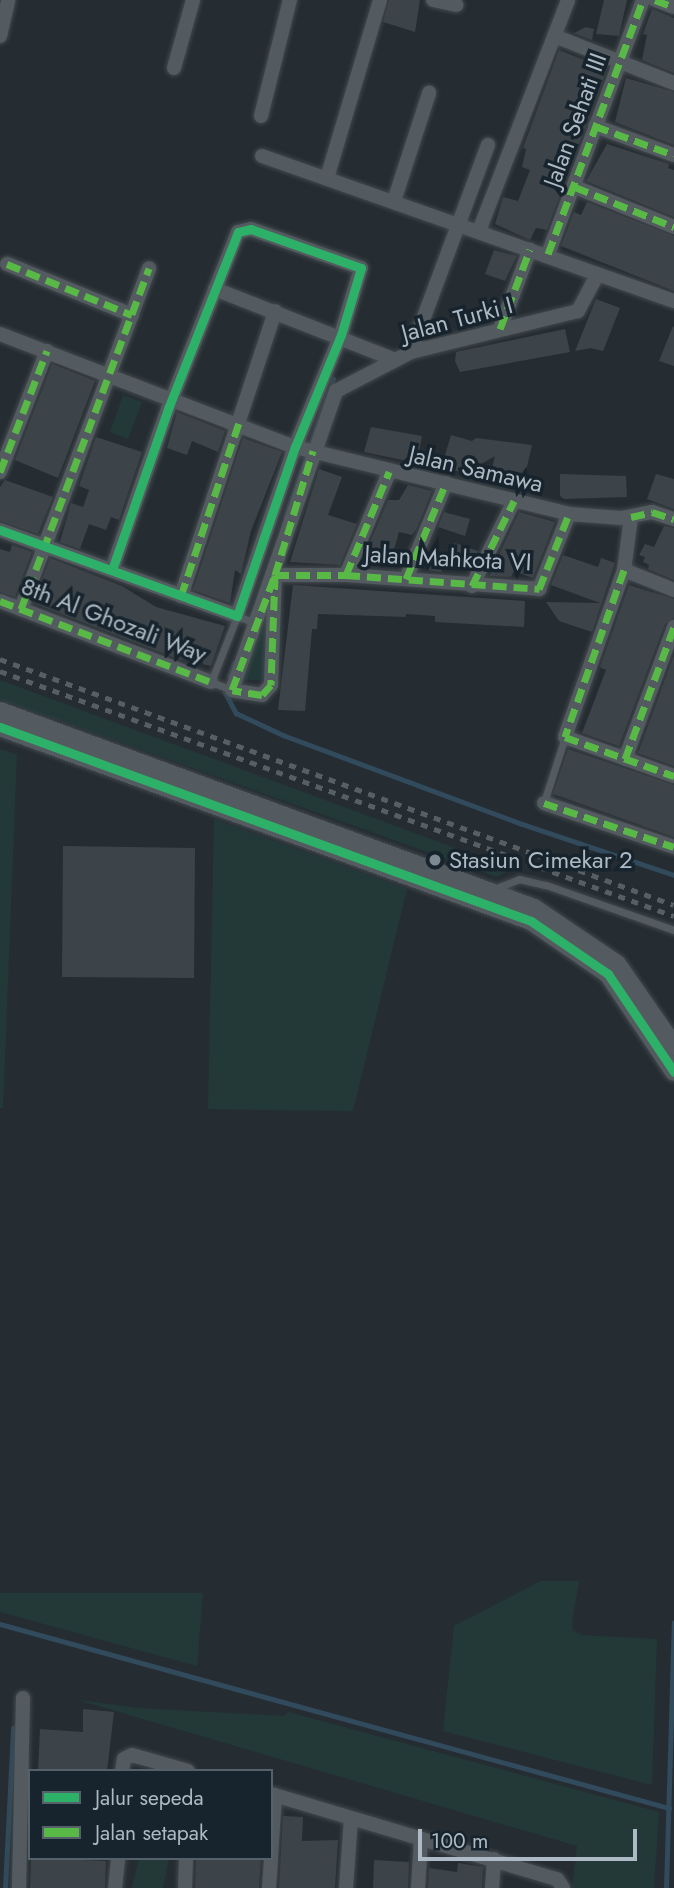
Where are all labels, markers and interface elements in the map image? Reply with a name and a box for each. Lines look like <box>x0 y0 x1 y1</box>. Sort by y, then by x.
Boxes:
street label: Jalan Sehati III <box>537 49 613 191</box>
street label: Jalan Turki I <box>398 290 516 348</box>
street label: Jalan Samawa <box>406 440 546 498</box>
street label: Jalan Mahkota VI <box>364 539 532 577</box>
street label: 8th Al Ghozali Way <box>17 571 211 669</box>
place label: Stasiun Cimekar 2 <box>449 846 633 874</box>
marker: Stasiun Cimekar 2 <box>427 852 443 868</box>
legend <box>28 1769 273 1860</box>
text: Jalur sepeda <box>95 1783 204 1813</box>
scale bar <box>422 1814 641 1858</box>
text: Jalan setapak <box>95 1818 208 1848</box>
text: 100 m <box>431 1826 488 1856</box>

